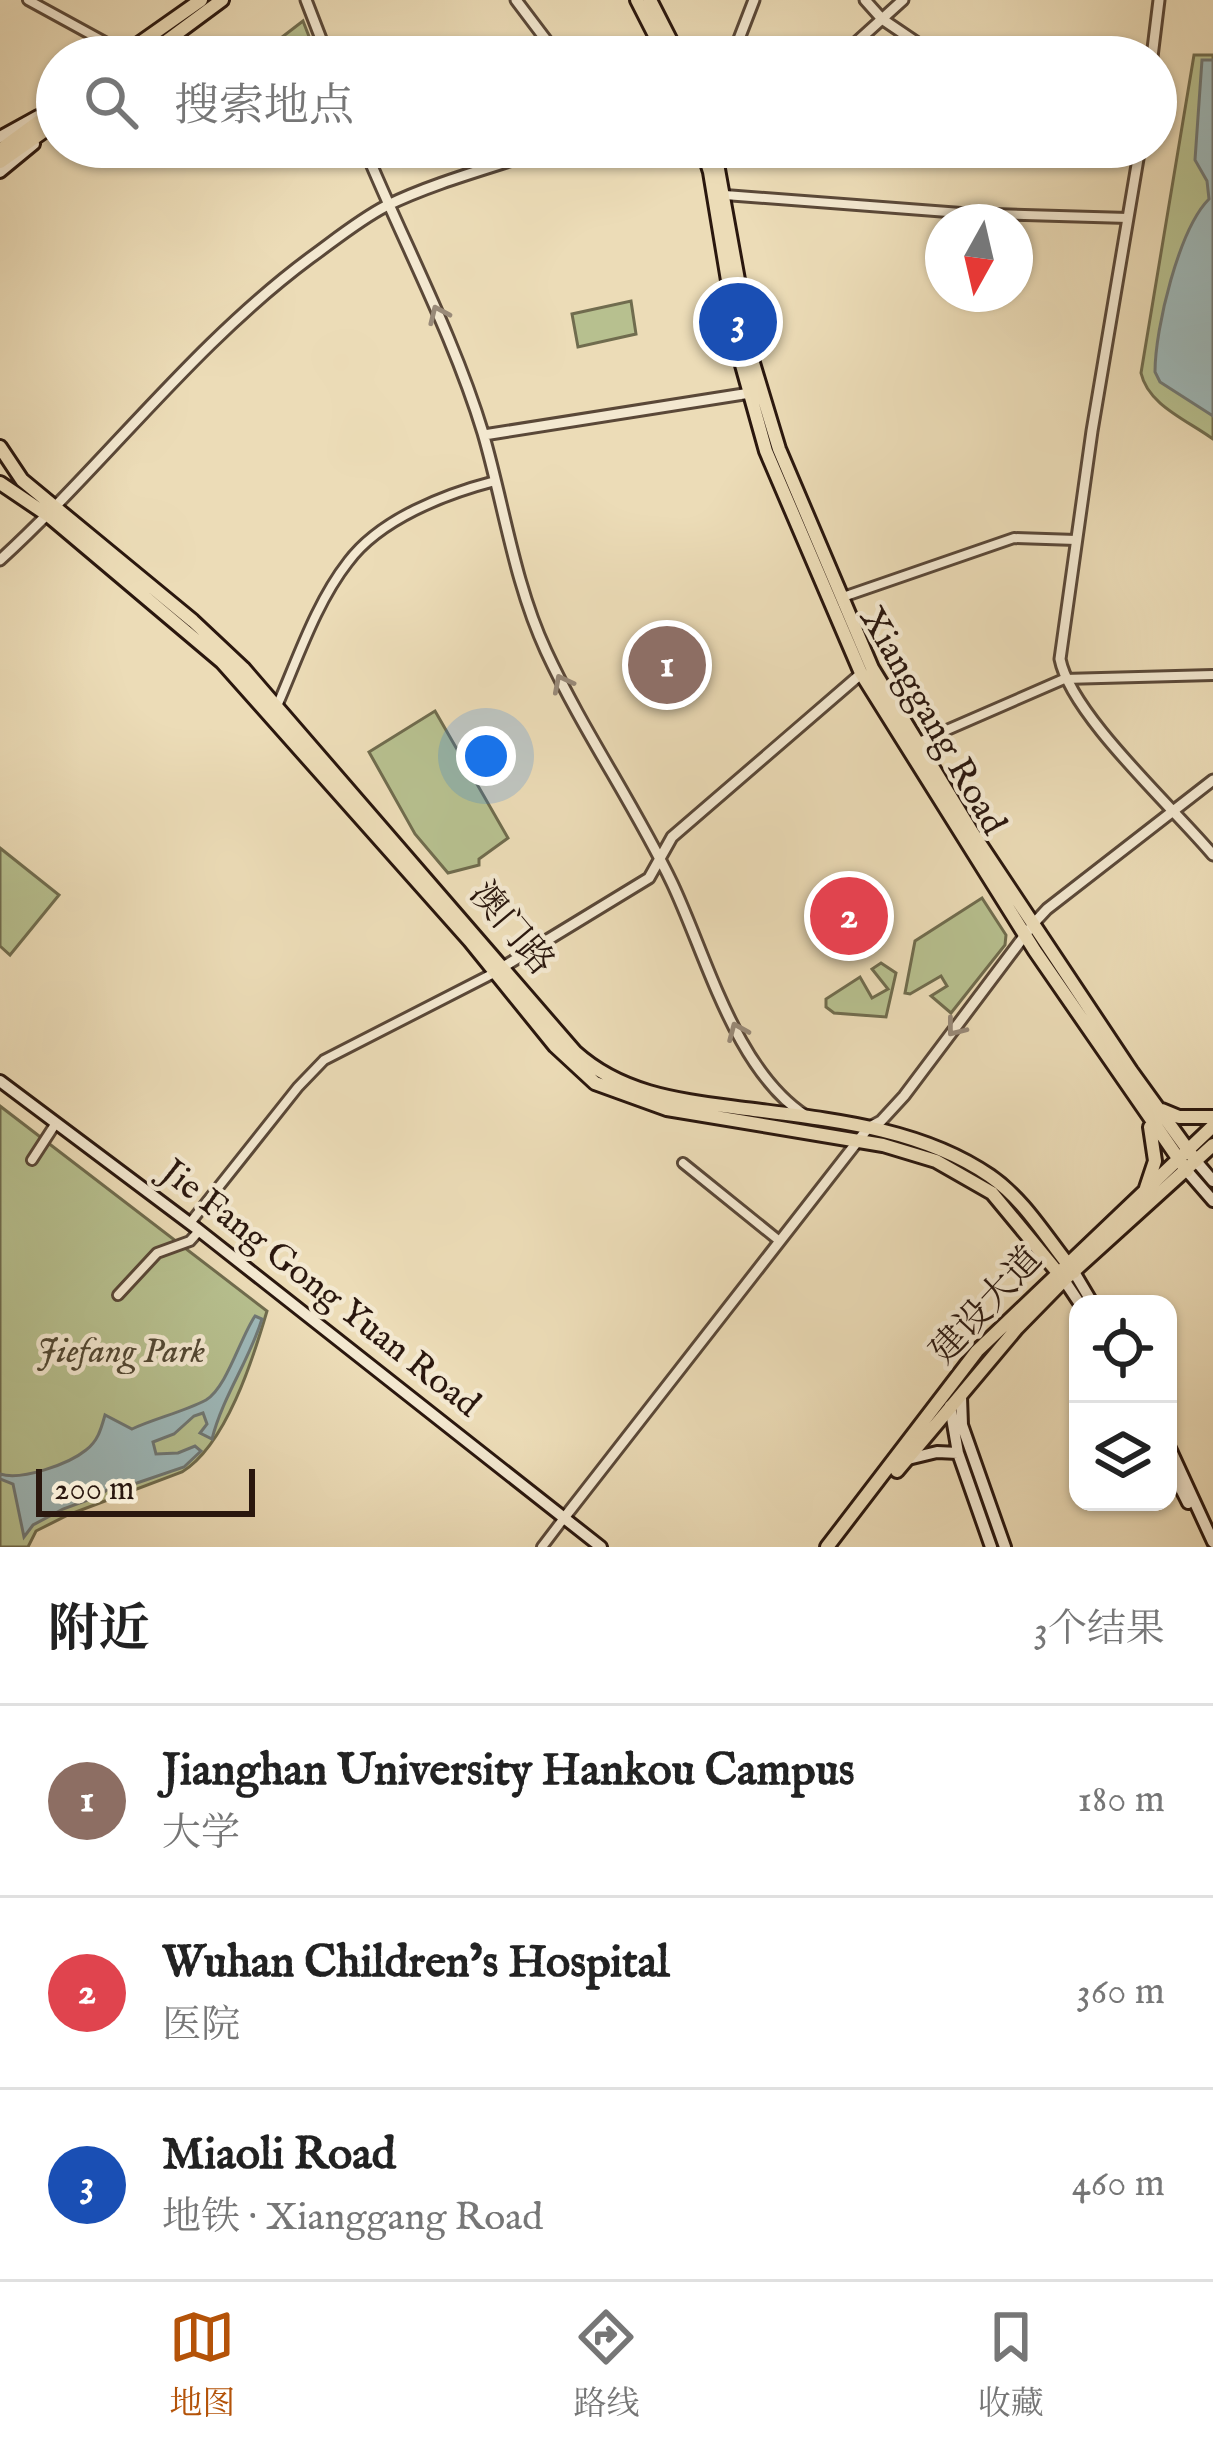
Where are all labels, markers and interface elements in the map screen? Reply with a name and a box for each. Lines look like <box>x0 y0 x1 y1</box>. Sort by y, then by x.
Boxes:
search box <box>36 36 1177 168</box>
icon: search <box>78 69 144 135</box>
text: 搜索地点 <box>174 79 354 136</box>
north arrow <box>925 204 1033 312</box>
pin: 3 <box>699 277 777 367</box>
one-way arrow <box>428 305 452 326</box>
street label: Xianggang Road <box>848 599 1016 844</box>
pin: 1 <box>628 620 706 710</box>
one-way arrow <box>553 674 576 696</box>
your location <box>456 726 516 786</box>
pin: 2 <box>810 871 888 961</box>
street label: 澳门路 <box>459 873 563 985</box>
one-way arrow <box>948 1015 969 1037</box>
one-way arrow <box>727 1022 751 1043</box>
street label: Jie Fang Gong Yuan Road <box>148 1148 490 1429</box>
street label: 建设大道 <box>921 1238 1053 1374</box>
map controls <box>1069 1295 1177 1511</box>
button: locate <box>1069 1295 1177 1403</box>
park label: Jiefang Park <box>37 1329 205 1375</box>
button: layers <box>1069 1403 1177 1511</box>
scale bar <box>36 1463 255 1516</box>
text: 200 m <box>54 1469 135 1511</box>
text: 附近 <box>48 1599 150 1664</box>
text: 3个结果 <box>1033 1606 1165 1655</box>
text: Jianghan University Hankou Campus <box>162 1743 855 1800</box>
text: 1 <box>80 1776 94 1825</box>
text: 180 m <box>1077 1776 1165 1825</box>
text: 大学 <box>162 1810 240 1859</box>
text: Wuhan Children’s Hospital <box>162 1935 670 1992</box>
text: 2 <box>78 1968 96 2017</box>
text: 360 m <box>1076 1968 1165 2017</box>
text: 医院 <box>162 2002 240 2051</box>
text: Miaoli Road <box>162 2127 396 2184</box>
text: 3 <box>80 2160 94 2209</box>
text: 460 m <box>1072 2160 1165 2209</box>
text: 地铁 · Xianggang Road <box>162 2194 543 2243</box>
tab: 地图 <box>169 2304 235 2426</box>
tab: 路线 <box>573 2304 639 2426</box>
tab: 收藏 <box>978 2304 1044 2426</box>

